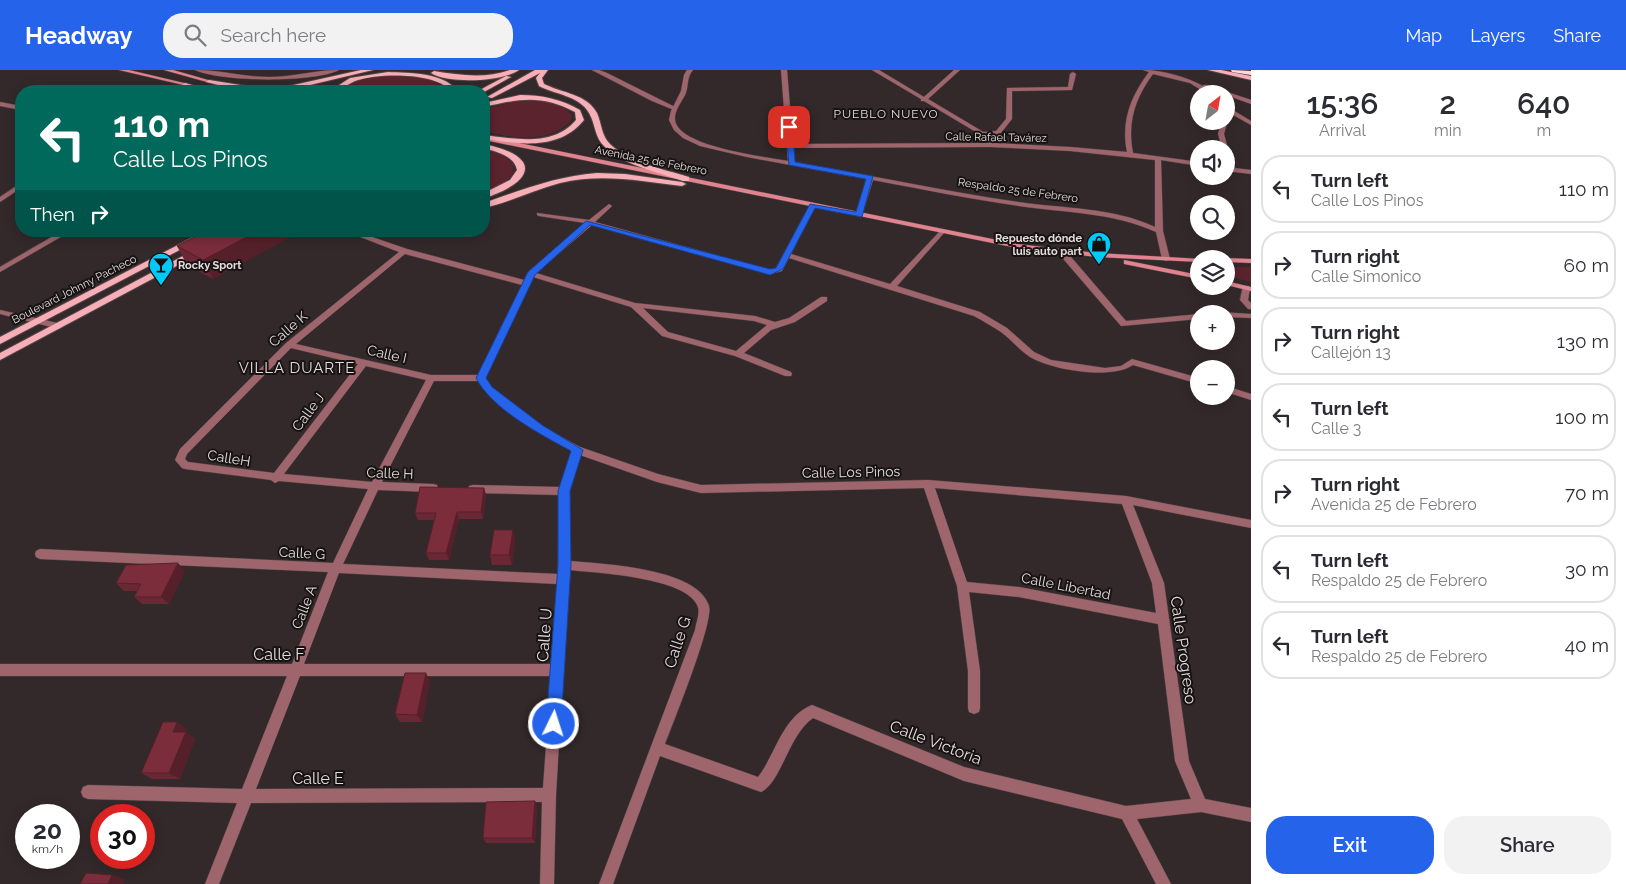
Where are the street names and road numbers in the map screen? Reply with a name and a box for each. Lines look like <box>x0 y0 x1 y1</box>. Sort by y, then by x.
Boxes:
street label: Calle Rafael Tavárez <box>945 130 1047 145</box>
street label: Avenida 25 de Febrero <box>594 143 709 178</box>
street label: Respaldo 25 de Febrero <box>957 176 1079 205</box>
street label: Boulevard Johnny Pacheco <box>10 252 139 327</box>
street label: Calle K <box>266 308 310 350</box>
street label: Calle I <box>366 342 408 366</box>
street label: Calle J <box>289 390 327 434</box>
street label: CalleH <box>206 447 252 469</box>
street label: Calle Los Pinos <box>802 463 901 481</box>
street label: Calle H <box>366 464 414 482</box>
street label: Calle G <box>278 544 326 562</box>
street label: Calle Libertad <box>1020 569 1112 603</box>
street label: Calle A <box>288 582 320 631</box>
street label: Calle Progreso <box>1167 595 1200 705</box>
street label: Calle U <box>533 607 556 663</box>
street label: Calle G <box>660 614 695 670</box>
street label: Calle F <box>253 645 305 664</box>
street label: Calle Victoria <box>887 716 985 769</box>
street label: Calle E <box>292 769 344 788</box>

